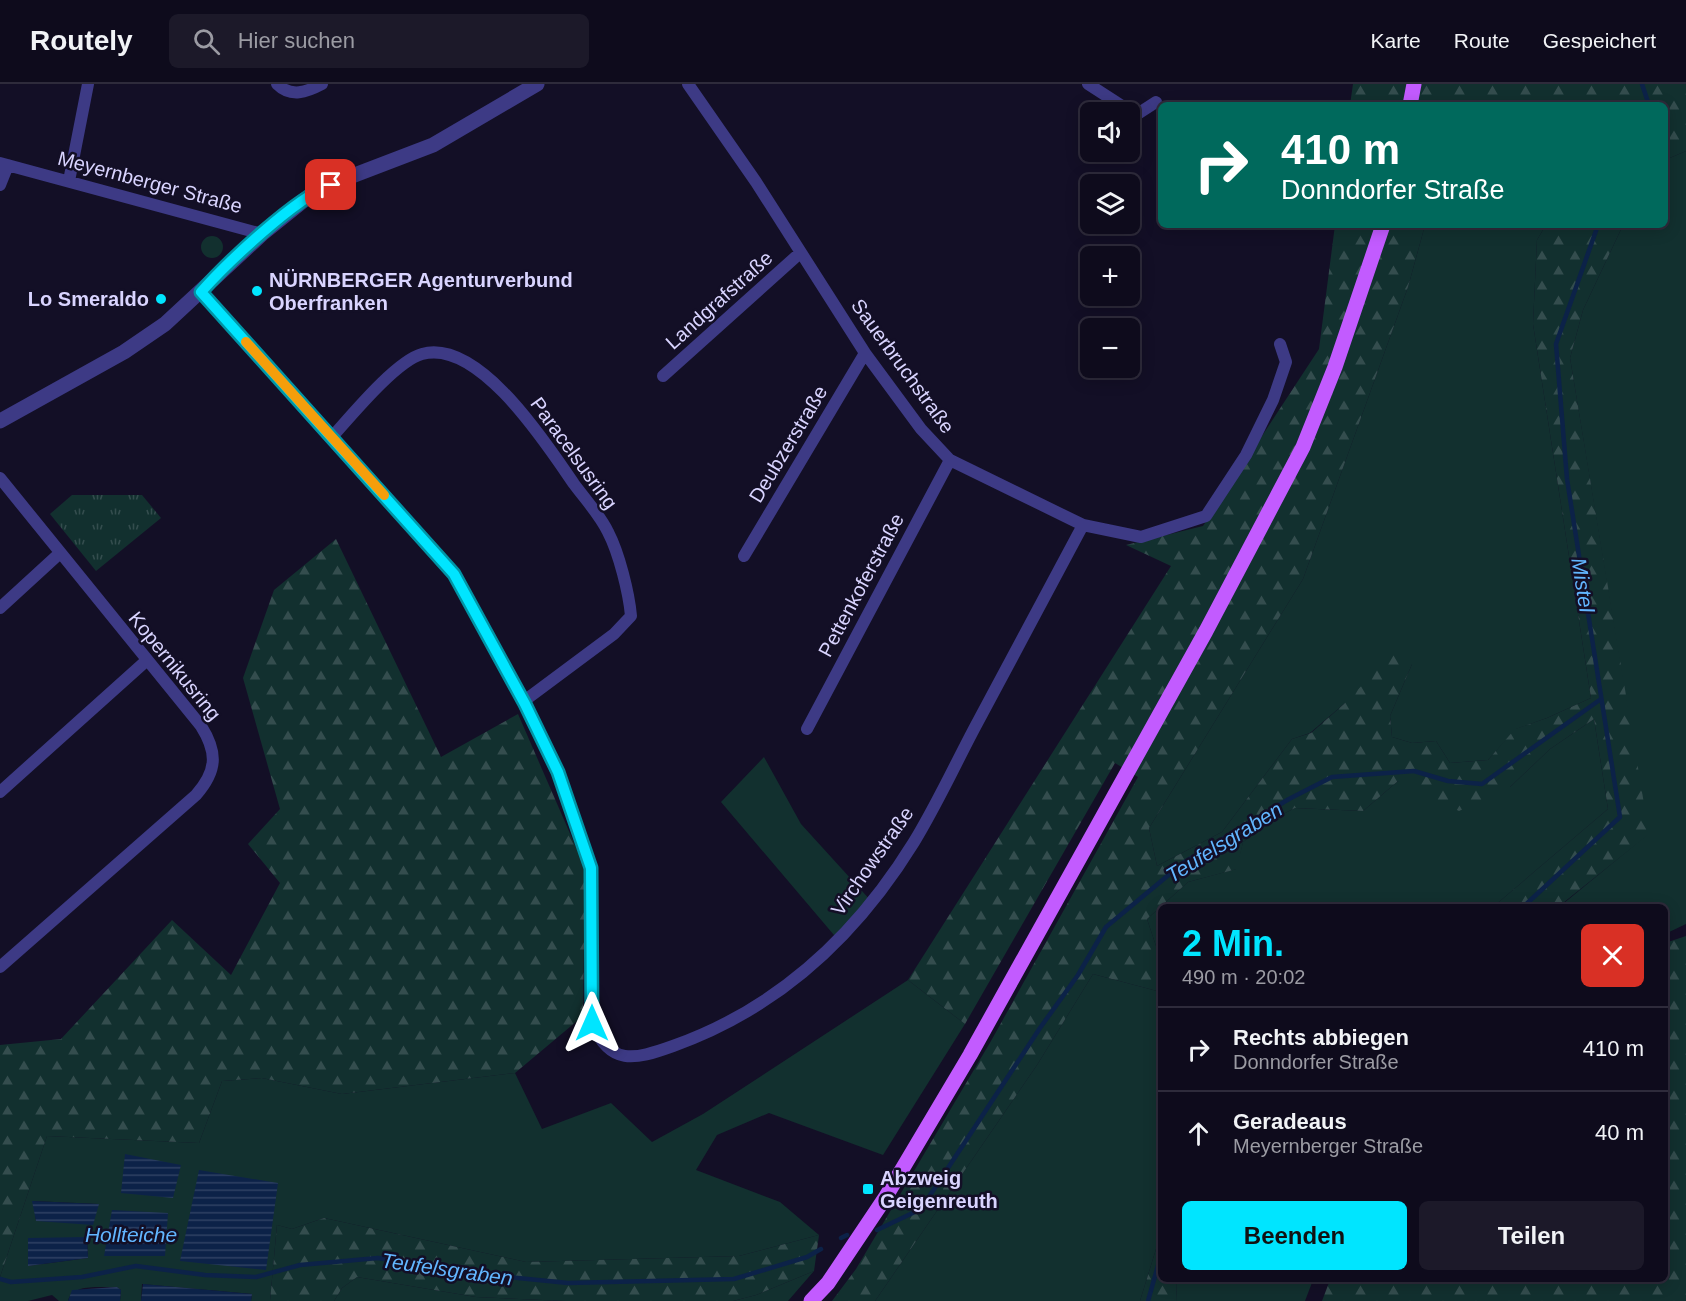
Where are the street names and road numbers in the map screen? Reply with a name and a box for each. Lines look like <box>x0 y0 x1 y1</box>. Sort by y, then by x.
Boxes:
street label: Meyernberger Straße <box>55 147 245 217</box>
street label: Landgrafstraße <box>661 246 777 354</box>
street label: Sauerbruchstraße <box>847 295 959 437</box>
street label: Deubzerstraße <box>745 382 831 506</box>
street label: Paracelsusring <box>526 393 622 513</box>
street label: Pettenkoferstraße <box>814 510 908 660</box>
street label: Kopernikusring <box>124 607 226 725</box>
street label: Virchowstraße <box>826 802 918 920</box>

